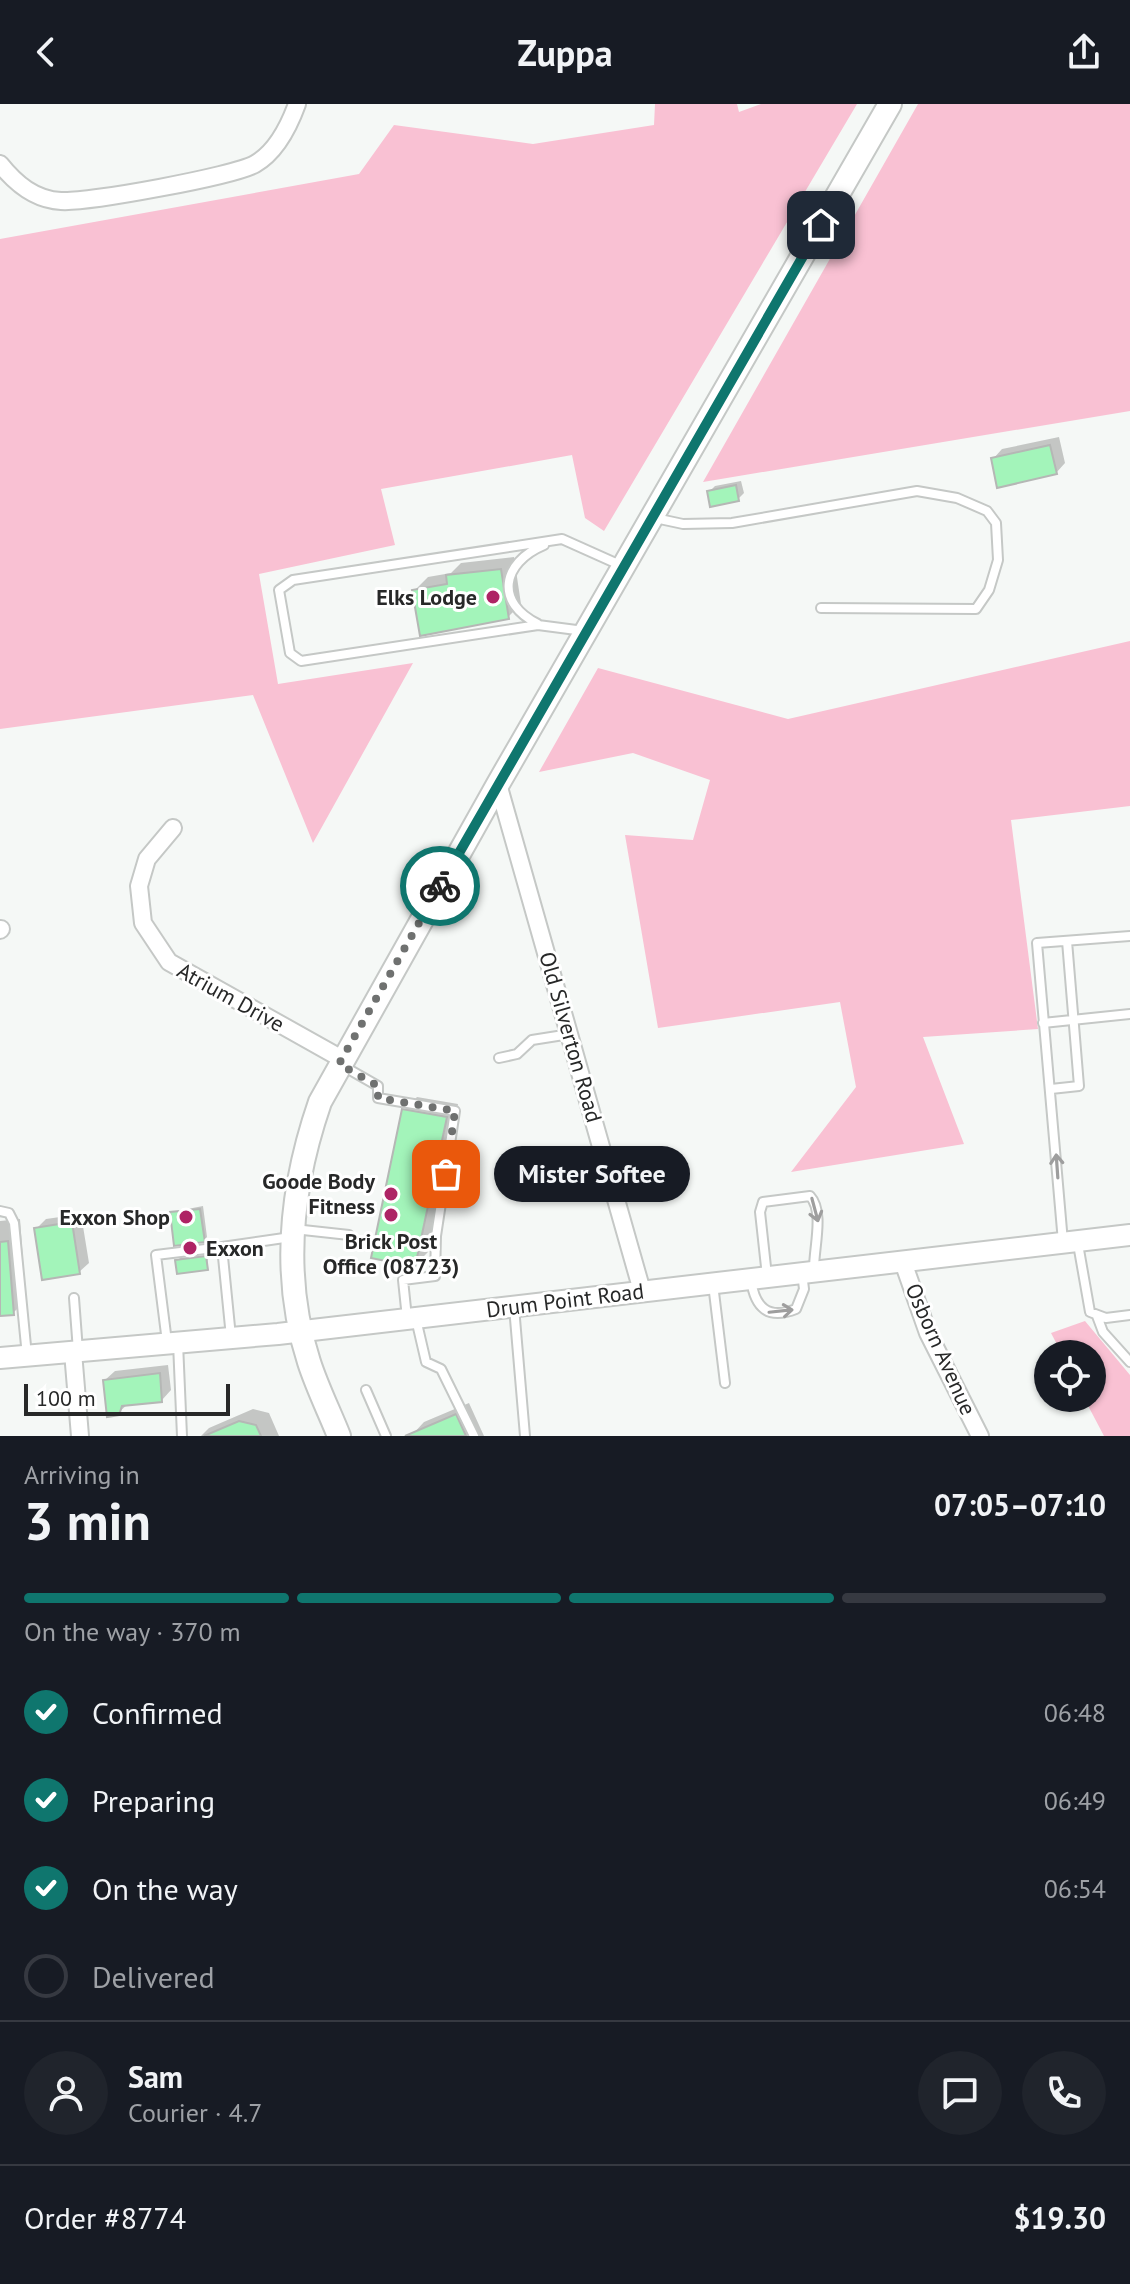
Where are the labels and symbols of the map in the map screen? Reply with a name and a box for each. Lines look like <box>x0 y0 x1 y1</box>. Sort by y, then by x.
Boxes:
pin <box>787 191 855 259</box>
place label: Elks Lodge <box>376 583 477 611</box>
marker: Elks Lodge <box>484 588 502 606</box>
courier <box>400 846 480 926</box>
street label: Old Silverton Road <box>533 948 609 1126</box>
street label: Atrium Drive <box>172 956 290 1038</box>
pin <box>412 1140 480 1208</box>
callout: Mister Softee <box>494 1146 690 1202</box>
one-way arrow <box>1049 1153 1064 1180</box>
place label: Goode Body Fitness <box>262 1167 375 1220</box>
marker: Goode Body Fitness <box>382 1185 400 1203</box>
one-way arrow <box>808 1197 823 1222</box>
place label: Exxon Shop <box>59 1203 170 1231</box>
marker: Brick Post Office (08723) <box>382 1206 400 1224</box>
marker: Exxon Shop <box>177 1208 195 1226</box>
place label: Brick Post Office (08723) <box>323 1227 459 1280</box>
place label: Exxon <box>206 1234 264 1262</box>
marker: Exxon <box>181 1239 199 1257</box>
street label: Drum Point Road <box>485 1276 645 1324</box>
street label: Osborn Avenue <box>899 1279 983 1419</box>
one-way arrow <box>767 1303 793 1318</box>
scale bar <box>24 1380 230 1416</box>

